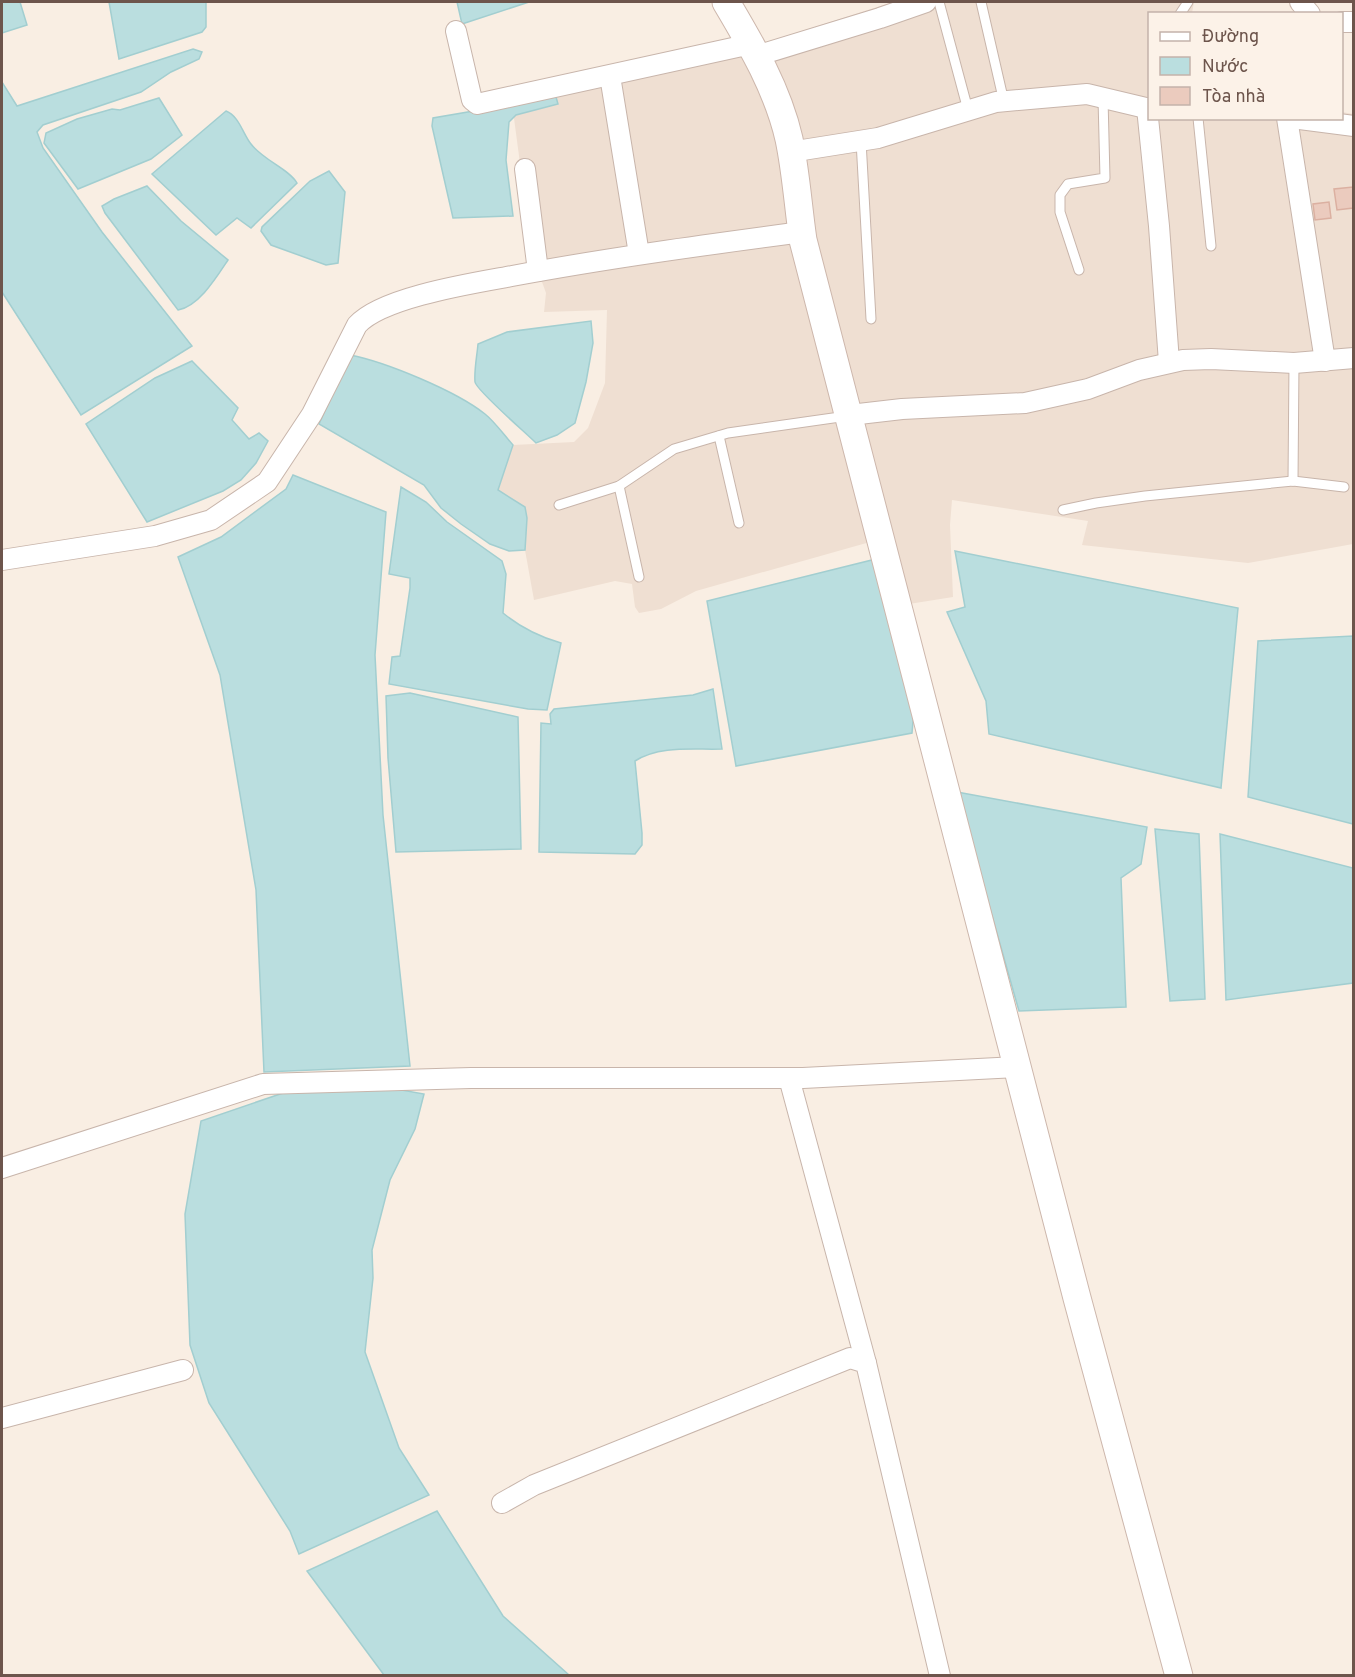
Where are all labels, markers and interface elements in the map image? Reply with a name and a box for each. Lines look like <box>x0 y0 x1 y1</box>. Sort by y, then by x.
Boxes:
legend <box>1148 12 1343 120</box>
text: Đường <box>1202 26 1259 49</box>
text: Nước <box>1202 56 1248 79</box>
text: Tòa nhà <box>1202 86 1265 109</box>

